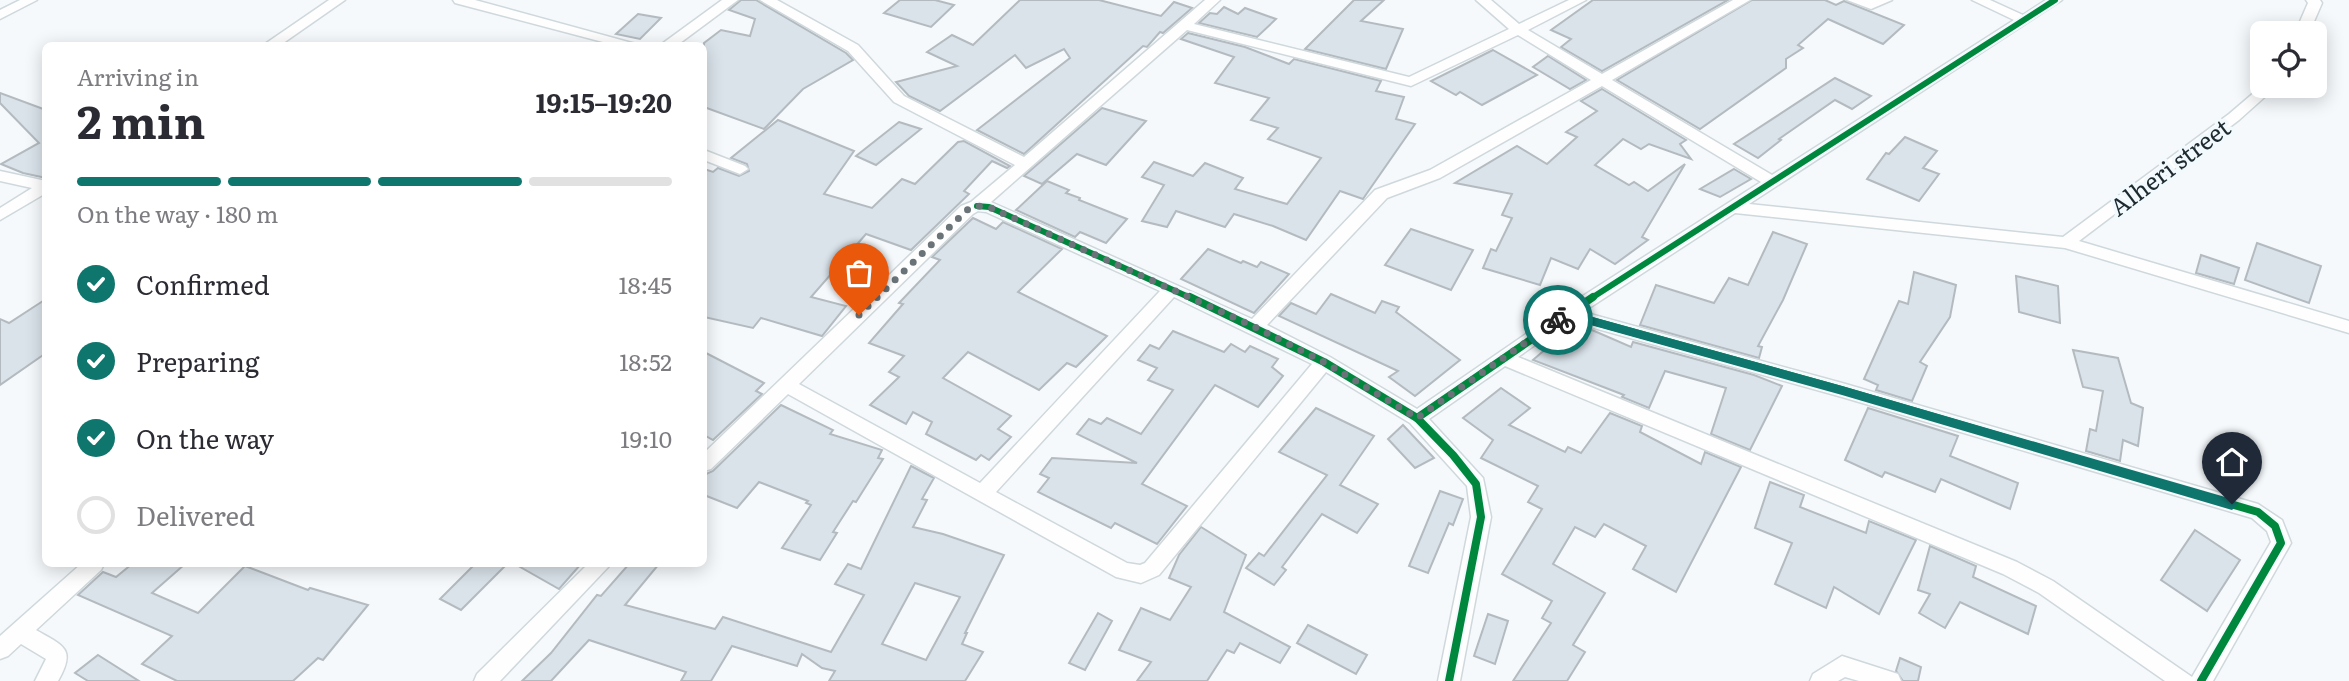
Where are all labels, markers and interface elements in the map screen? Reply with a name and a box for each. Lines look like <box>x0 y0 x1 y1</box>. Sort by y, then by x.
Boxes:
map controls <box>2250 21 2327 98</box>
button: locate <box>2250 21 2327 98</box>
text: Arriving in <box>77 59 199 93</box>
text: 19:15–19:20 <box>536 82 672 121</box>
text: 2 min <box>77 85 206 153</box>
street label: Alheri street <box>2101 109 2237 223</box>
text: On the way · 180 m <box>77 196 278 230</box>
pin <box>829 243 889 315</box>
icon: bag <box>840 254 878 292</box>
text: Confirmed <box>136 264 270 303</box>
icon: check <box>77 265 115 303</box>
text: 18:45 <box>618 267 672 301</box>
courier <box>1523 285 1593 355</box>
icon: bike <box>1539 301 1577 339</box>
text: Preparing <box>136 341 259 380</box>
icon: check <box>77 342 115 380</box>
text: 18:52 <box>619 344 672 378</box>
text: On the way <box>136 418 274 457</box>
icon: check <box>77 419 115 457</box>
text: 19:10 <box>620 421 672 455</box>
pin <box>2202 432 2262 504</box>
icon: home <box>2213 443 2251 481</box>
text: Delivered <box>136 495 255 534</box>

